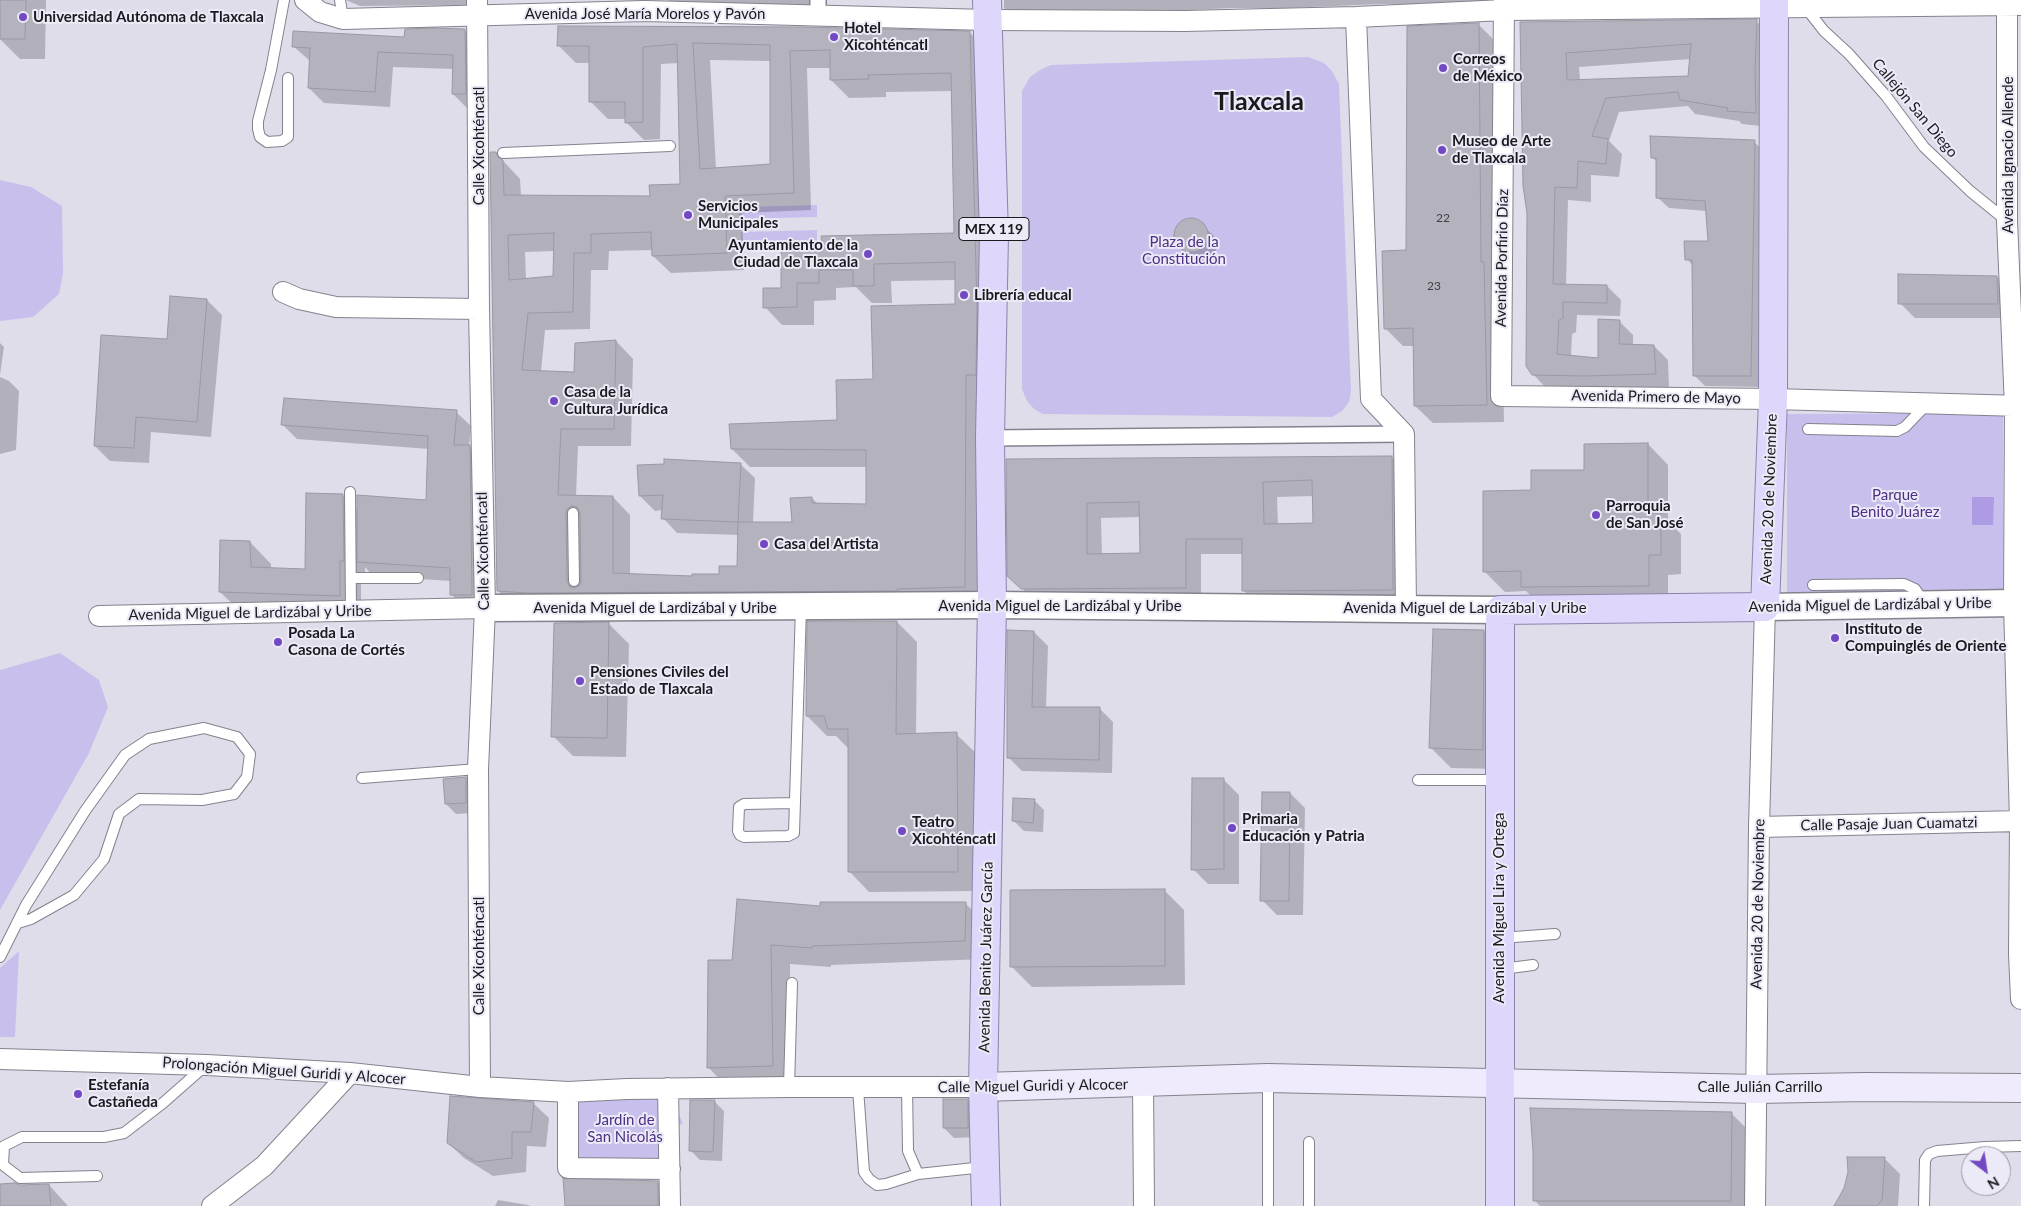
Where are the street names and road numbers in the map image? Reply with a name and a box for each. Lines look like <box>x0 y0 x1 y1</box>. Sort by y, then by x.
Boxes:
street label: Avenida José María Morelos y Pavón <box>525 5 765 23</box>
street label: Callejón San Diego <box>1868 55 1962 161</box>
street label: Avenida Ignacio Allende <box>1999 76 2017 234</box>
street label: Calle Xicohténcatl <box>470 87 488 205</box>
street label: Avenida Porfirio Díaz <box>1492 189 1512 327</box>
road number: MEX 119 <box>959 218 1029 240</box>
street label: Avenida Primero de Mayo <box>1571 387 1741 407</box>
street label: Avenida 20 de Noviembre <box>1757 413 1781 585</box>
street label: Calle Xicohténcatl <box>473 492 493 610</box>
street label: Avenida Miguel de Lardizábal y Uribe <box>1748 594 1992 616</box>
street label: Avenida Miguel de Lardizábal y Uribe <box>938 597 1182 615</box>
street label: Avenida Miguel de Lardizábal y Uribe <box>533 599 777 617</box>
street label: Avenida Miguel de Lardizábal y Uribe <box>1343 599 1587 617</box>
street label: Avenida Miguel de Lardizábal y Uribe <box>128 602 372 624</box>
street label: Avenida Miguel Lira y Ortega <box>1490 813 1508 1003</box>
street label: Calle Pasaje Juan Cuamatzi <box>1800 813 1978 835</box>
street label: Avenida 20 de Noviembre <box>1748 819 1768 989</box>
street label: Avenida Benito Juárez García <box>975 861 997 1053</box>
street label: Calle Xicohténcatl <box>470 897 488 1015</box>
street label: Prolongación Miguel Guridi y Alcocer <box>162 1054 406 1088</box>
street label: Calle Miguel Guridi y Alcocer <box>938 1075 1128 1097</box>
street label: Calle Julián Carrillo <box>1697 1078 1823 1096</box>

